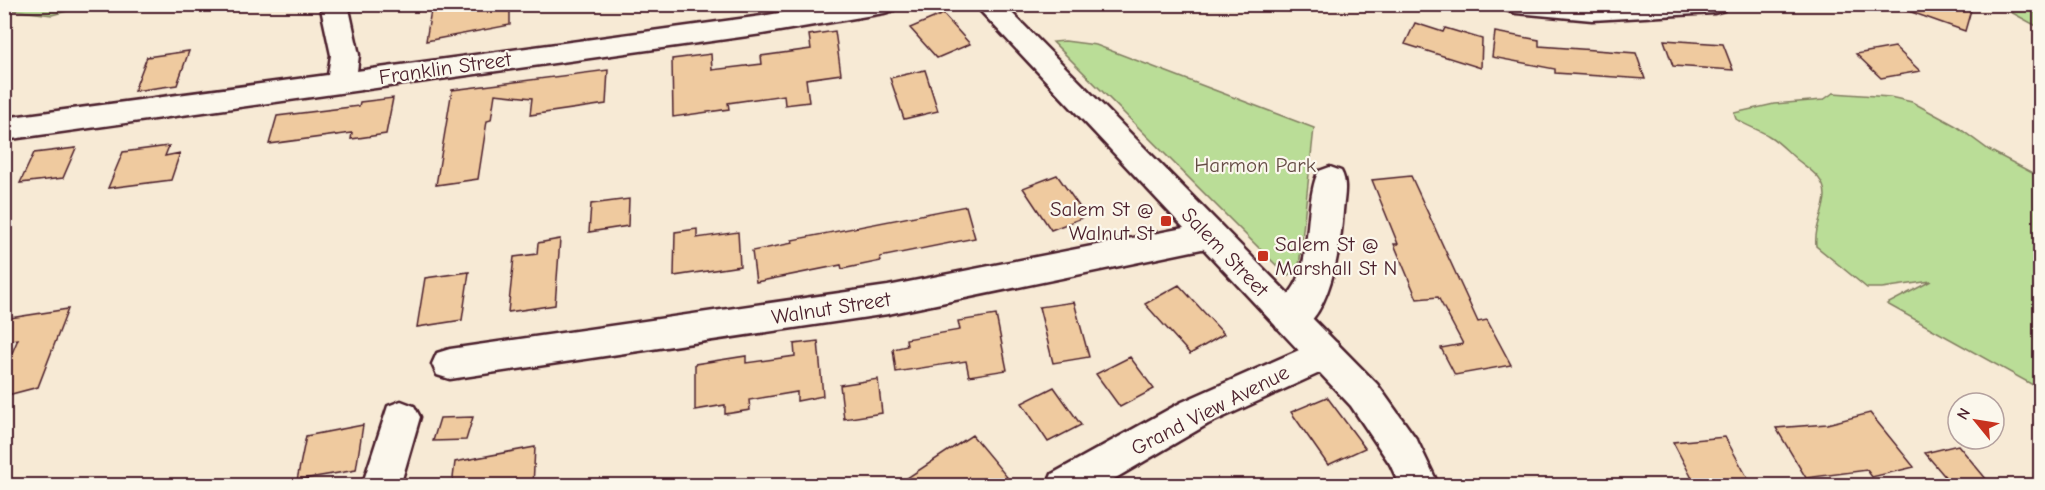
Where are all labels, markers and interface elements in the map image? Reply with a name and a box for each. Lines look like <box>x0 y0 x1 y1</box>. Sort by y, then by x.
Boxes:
street label: Franklin Street <box>377 47 514 89</box>
park label: Harmon Park <box>1194 153 1316 177</box>
place label: Salem St @ Walnut St <box>1050 197 1155 245</box>
street label: Salem Street <box>1177 202 1274 302</box>
marker: Salem St @ Walnut St <box>1159 214 1173 228</box>
place label: Salem St @ Marshall St N <box>1275 232 1397 280</box>
marker: Salem St @ Marshall St N <box>1256 249 1270 263</box>
street label: Walnut Street <box>770 287 893 329</box>
street label: Grand View Avenue <box>1127 360 1293 460</box>
north arrow <box>1946 391 2006 451</box>
text: N <box>1953 405 1974 423</box>

